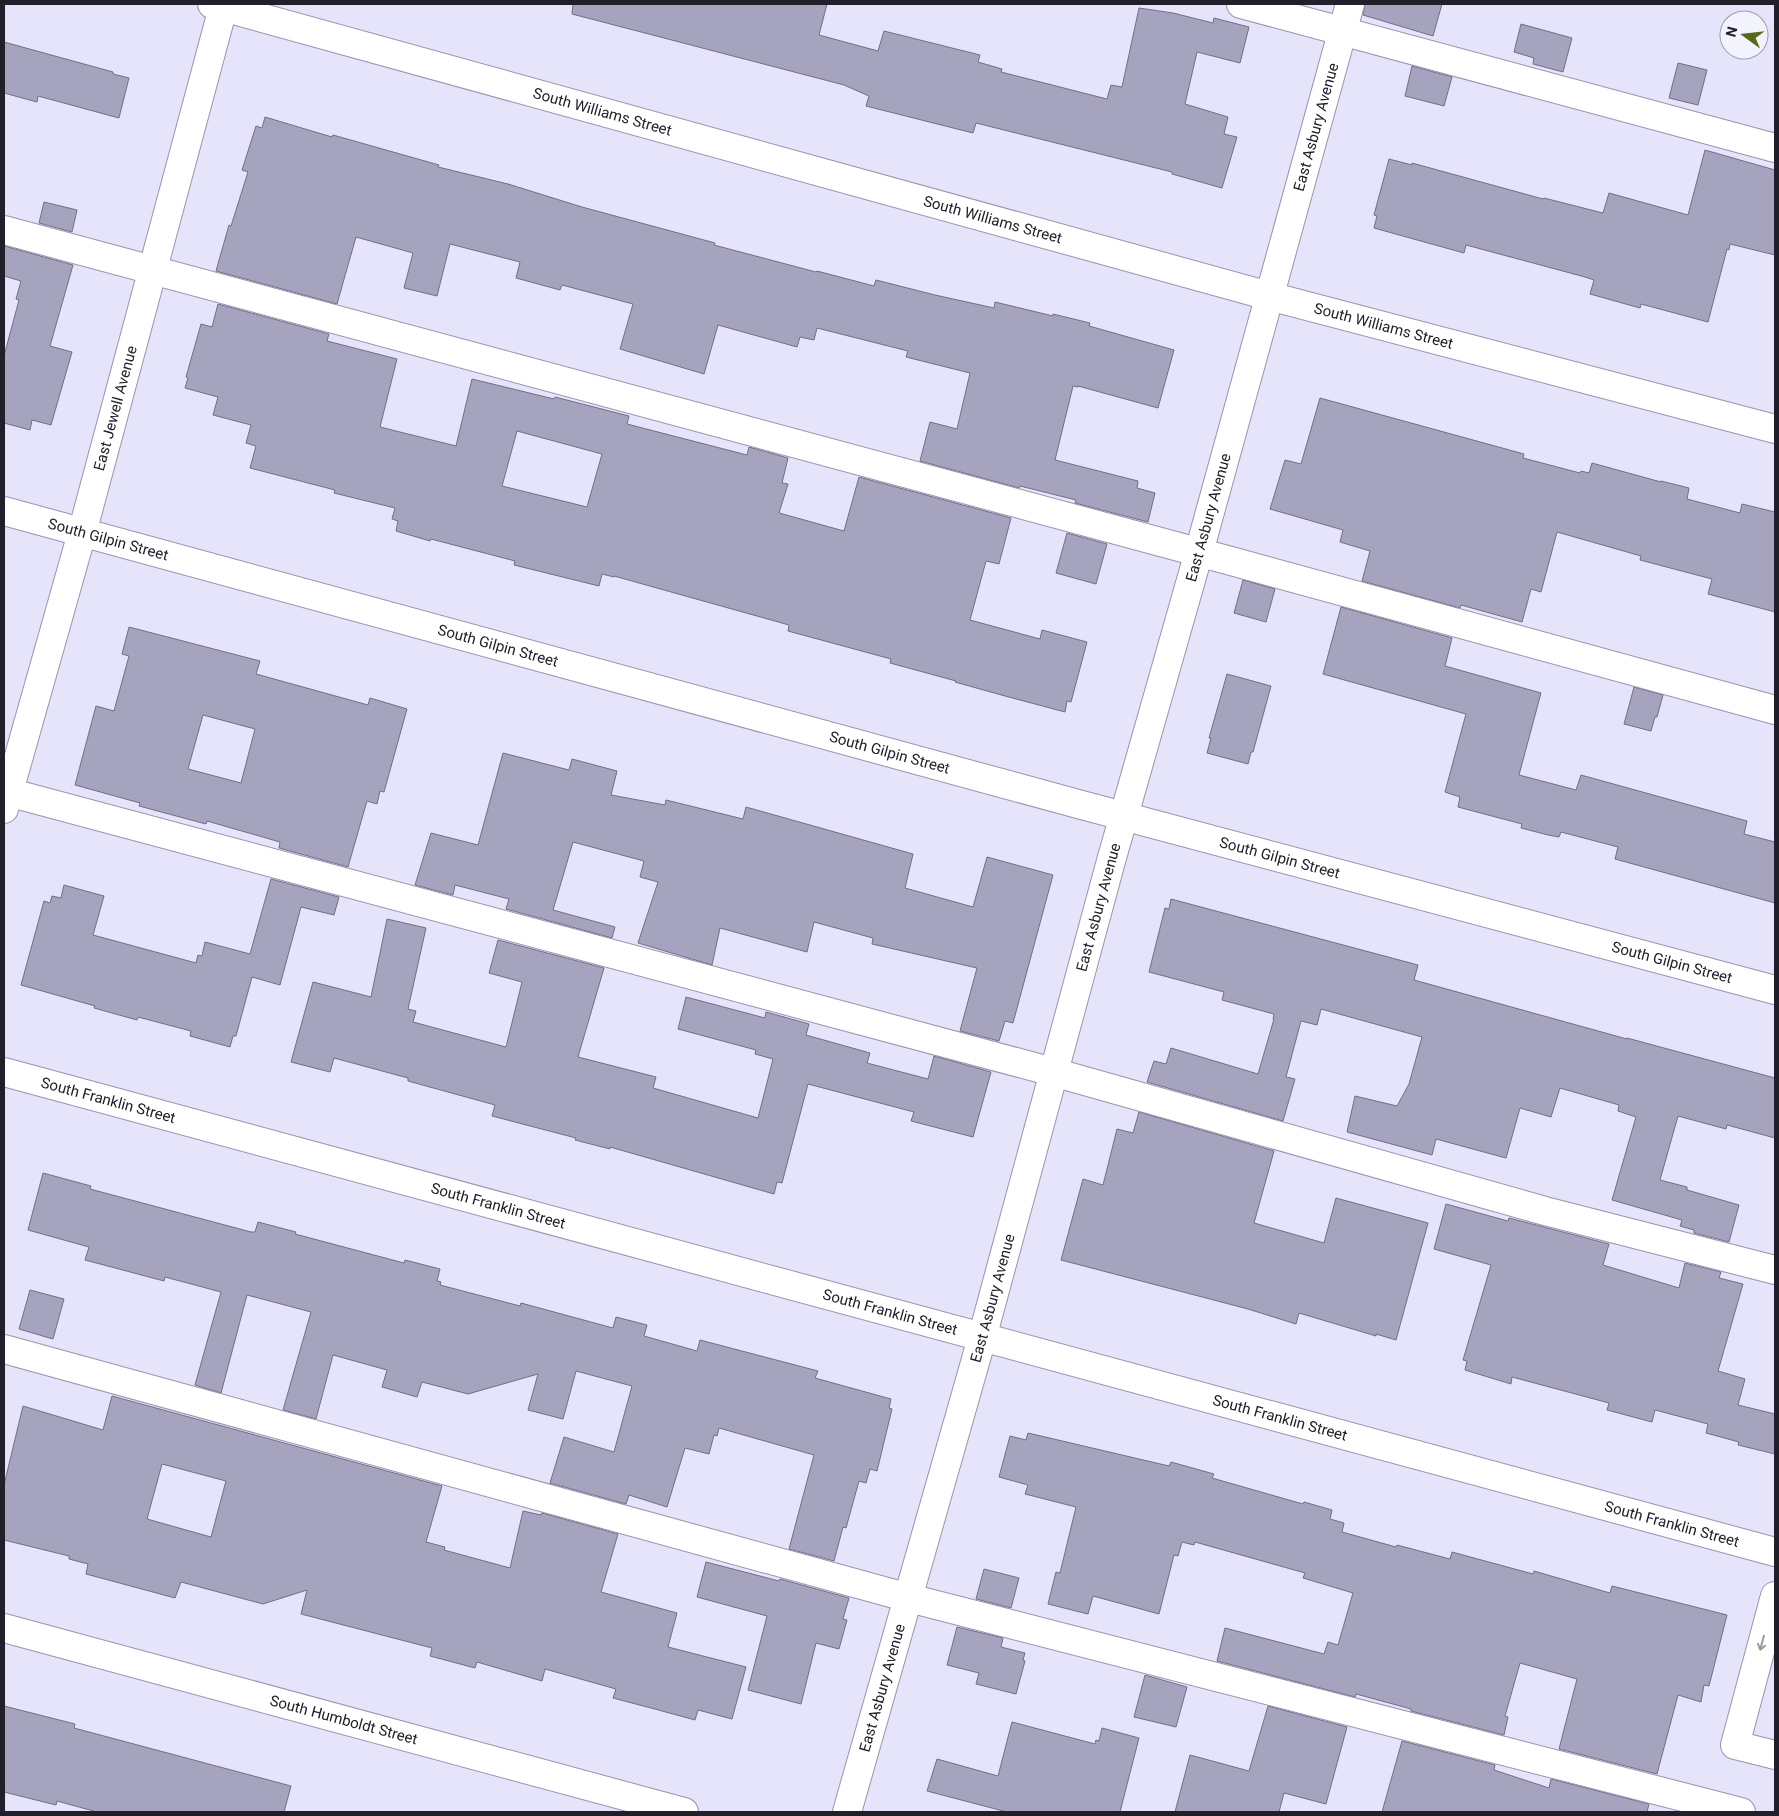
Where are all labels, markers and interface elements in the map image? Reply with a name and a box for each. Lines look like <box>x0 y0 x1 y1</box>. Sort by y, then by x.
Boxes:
north arrow <box>1719 10 1769 60</box>
text: N <box>1722 25 1740 38</box>
street label: East Asbury Avenue <box>1290 61 1342 193</box>
street label: South Williams Street <box>531 84 674 140</box>
street label: South Williams Street <box>921 192 1064 247</box>
street label: South Williams Street <box>1312 299 1455 353</box>
street label: East Jewell Avenue <box>90 344 141 473</box>
street label: East Asbury Avenue <box>1182 451 1235 584</box>
street label: South Gilpin Street <box>46 514 170 564</box>
street label: South Gilpin Street <box>436 621 560 671</box>
street label: South Gilpin Street <box>827 728 952 778</box>
street label: South Gilpin Street <box>1217 833 1342 883</box>
street label: East Asbury Avenue <box>1072 841 1125 974</box>
street label: South Gilpin Street <box>1610 938 1734 987</box>
street label: South Franklin Street <box>39 1073 178 1127</box>
street label: South Franklin Street <box>429 1179 568 1233</box>
street label: East Asbury Avenue <box>966 1232 1019 1365</box>
street label: South Franklin Street <box>821 1285 959 1339</box>
street label: South Franklin Street <box>1211 1391 1349 1445</box>
street label: South Franklin Street <box>1603 1497 1741 1551</box>
street label: East Asbury Avenue <box>856 1622 909 1754</box>
one-way arrow <box>1757 1635 1767 1651</box>
street label: South Humboldt Street <box>268 1691 420 1749</box>

